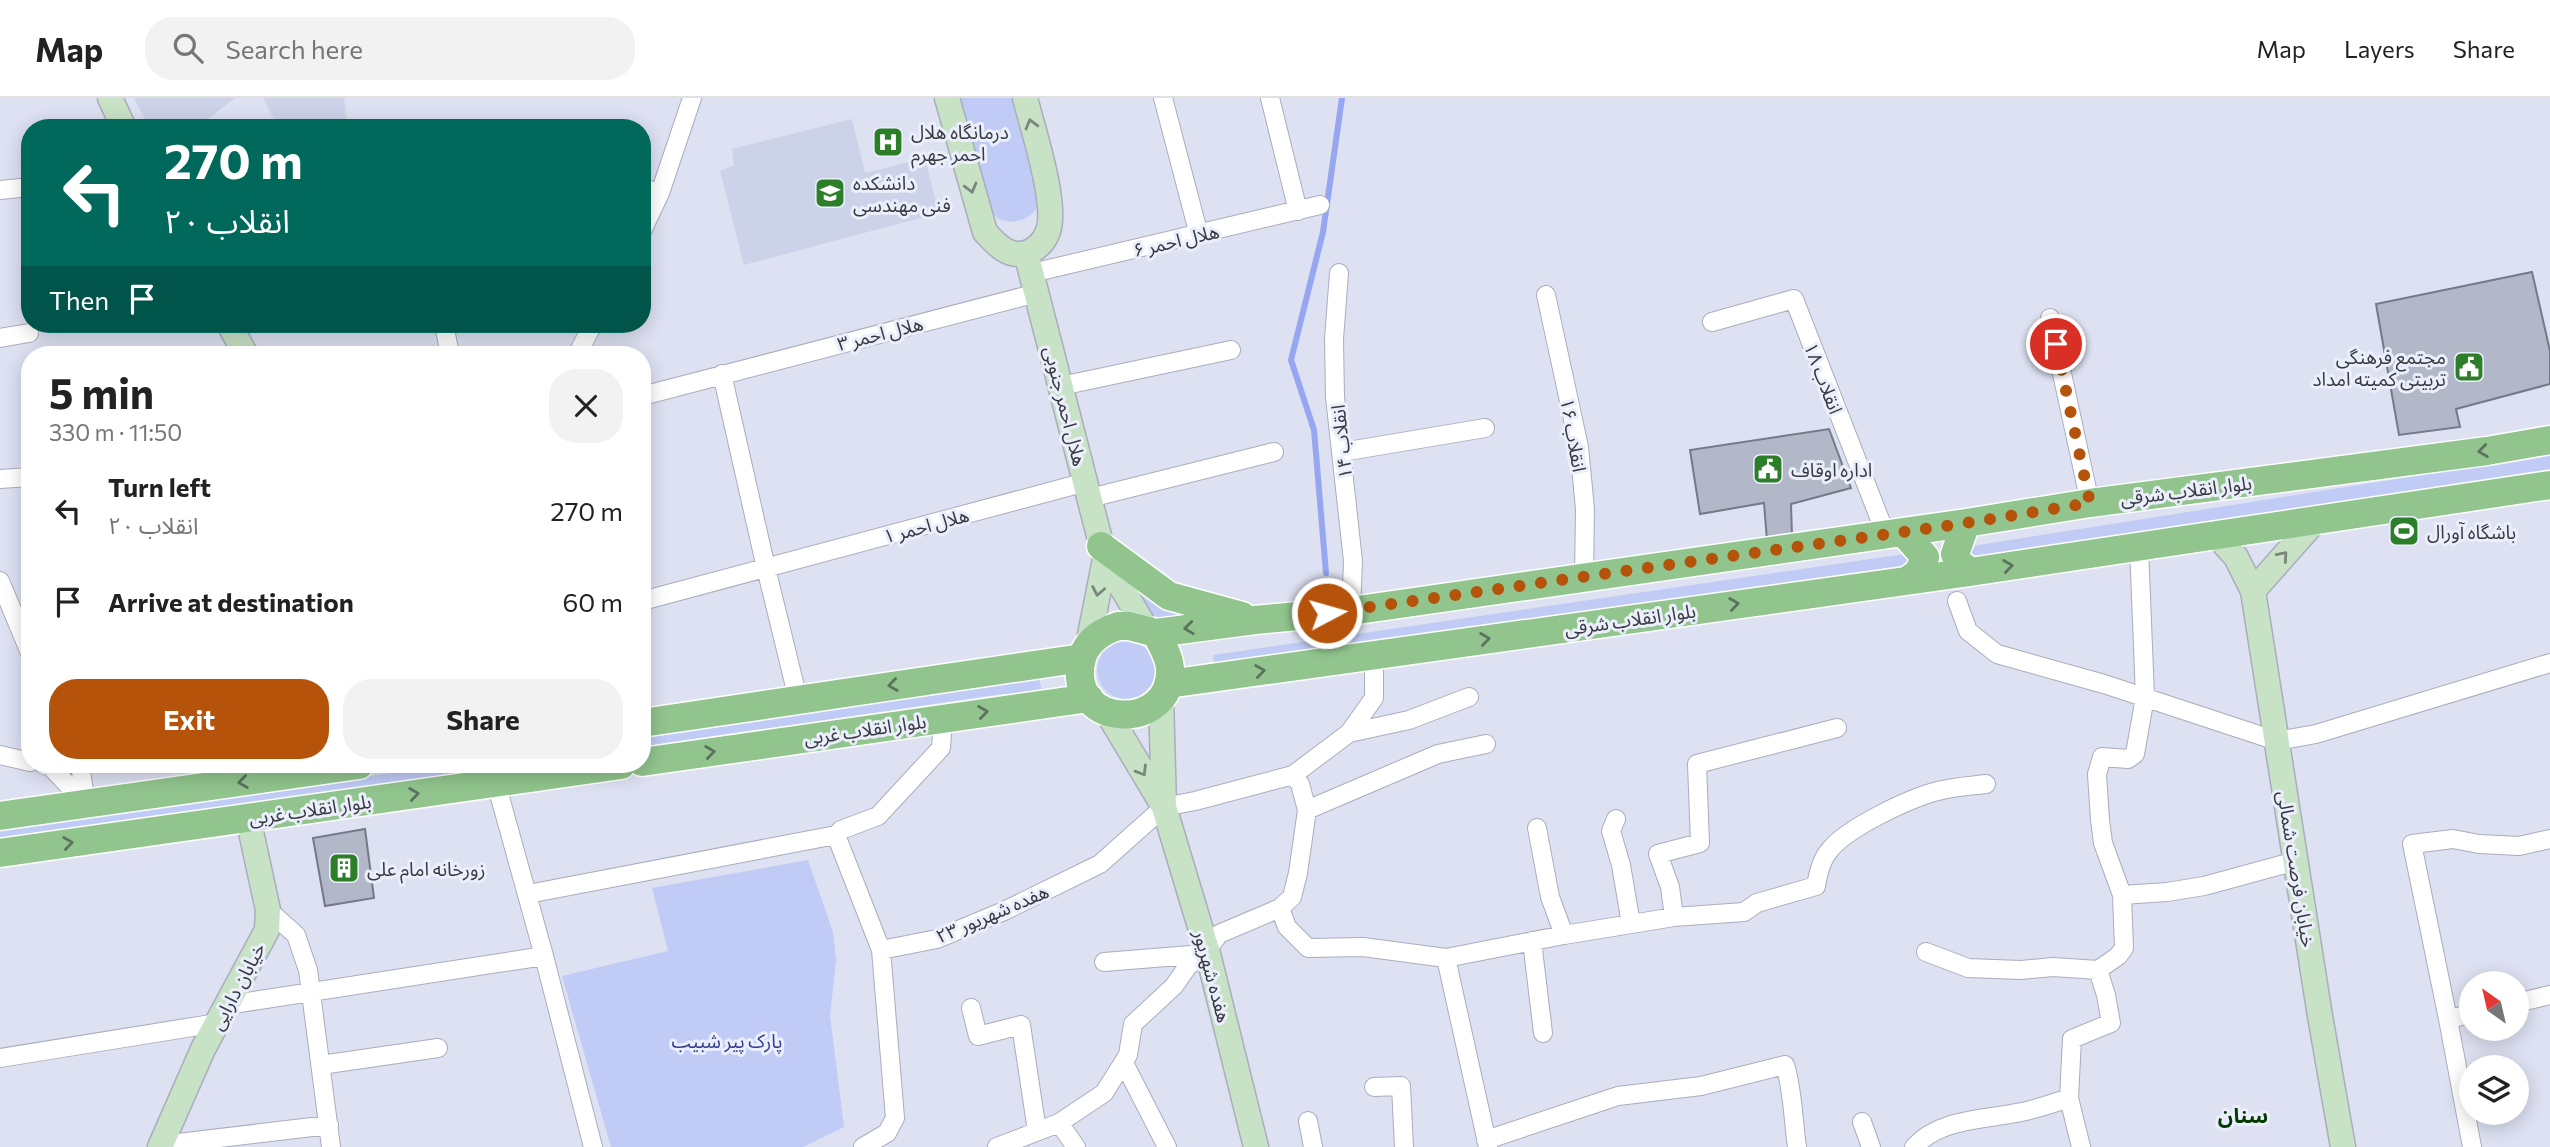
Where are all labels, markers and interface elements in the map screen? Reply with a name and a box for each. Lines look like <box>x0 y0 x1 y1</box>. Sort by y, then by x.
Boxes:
search box <box>145 17 635 80</box>
text: Map <box>35 28 103 69</box>
icon: search <box>169 29 207 67</box>
text: Search here <box>225 33 363 64</box>
text: Map <box>2257 34 2306 63</box>
text: Layers <box>2344 34 2415 63</box>
text: Share <box>2453 34 2515 63</box>
one-way arrow <box>1025 118 1040 130</box>
place label: درمانگاه هلال احمر جهرم <box>911 120 1009 169</box>
hospital icon: درمانگاه هلال احمر جهرم <box>871 125 905 159</box>
text: 270 m <box>164 129 303 189</box>
icon: left <box>49 147 140 238</box>
place label: دانشکده فنی مهندسی <box>853 171 951 217</box>
school or university icon: دانشکده فنی مهندسی <box>813 176 847 210</box>
one-way arrow <box>963 181 978 193</box>
text: انقلاب ۲۰ <box>164 200 290 240</box>
street label: هلال احمر ۶ <box>1131 219 1222 262</box>
icon: arrive <box>123 280 161 318</box>
text: Then <box>49 284 109 315</box>
street label: هلال احمر ۳ <box>835 311 926 356</box>
pin <box>2026 314 2086 374</box>
icon: arrive <box>2037 325 2075 363</box>
street label: انقلاب ۱۸ <box>1799 339 1848 417</box>
street label: هلال احمر جنوبی <box>1039 344 1092 469</box>
place label: مجتمع فرهنگی ‌تربیتی کمیته امداد <box>2312 345 2446 391</box>
public building icon: مجتمع فرهنگی ‌تربیتی کمیته امداد <box>2452 350 2486 384</box>
text: 5 min <box>49 366 154 418</box>
button: close <box>549 369 623 443</box>
street label: انقلاب ۱۶ <box>1556 396 1592 474</box>
street label: انقلاب ۱۴ <box>1326 404 1357 480</box>
text: 330 m · 11:50 <box>49 418 182 446</box>
one-way arrow <box>2477 444 2489 459</box>
public building icon: اداره اوقاف <box>1751 452 1785 486</box>
place label: اداره اوقاف <box>1791 458 1872 482</box>
text: Turn left <box>108 471 211 502</box>
street label: بلوار انقلاب شرقی <box>2119 471 2253 510</box>
icon: left <box>49 492 87 530</box>
text: 270 m <box>550 495 623 526</box>
street label: هلال احمر ۱ <box>881 502 972 548</box>
text: انقلاب ۲۰ <box>108 511 198 539</box>
sports icon: باشگاه آورال <box>2387 514 2421 548</box>
place label: باشگاه آورال <box>2427 520 2516 544</box>
one-way arrow <box>2275 551 2287 564</box>
one-way arrow <box>2002 559 2014 574</box>
position arrow <box>1290 576 1364 650</box>
icon: arrive <box>49 583 87 621</box>
one-way arrow <box>1092 585 1107 597</box>
text: Arrive at destination <box>108 586 354 617</box>
text: 60 m <box>563 586 623 617</box>
one-way arrow <box>1729 597 1740 612</box>
street label: بلوار انقلاب شرقی <box>1563 598 1697 641</box>
one-way arrow <box>1184 621 1195 636</box>
one-way arrow <box>1479 631 1491 646</box>
one-way arrow <box>1254 663 1266 678</box>
one-way arrow <box>887 678 899 693</box>
button: Exit <box>49 679 329 759</box>
button: Share <box>343 679 623 759</box>
one-way arrow <box>978 705 989 720</box>
street label: بلوار انقلاب غربی <box>802 709 928 750</box>
one-way arrow <box>704 745 716 760</box>
one-way arrow <box>1134 763 1147 776</box>
one-way arrow <box>237 774 249 789</box>
one-way arrow <box>408 787 420 802</box>
street label: بلوار انقلاب غربی <box>247 789 373 830</box>
street label: خیابان فرصت شمالی <box>2272 789 2321 949</box>
one-way arrow <box>62 836 73 851</box>
building icon: زورخانه امام علی <box>327 851 361 885</box>
place label: زورخانه امام علی <box>367 857 485 884</box>
street label: هفده شهریور ۲۳ <box>932 879 1052 948</box>
street label: هفده شهریور <box>1188 926 1236 1025</box>
street label: خیابان دارایی <box>204 938 270 1034</box>
north arrow <box>2459 971 2529 1041</box>
map controls <box>2459 971 2529 1125</box>
park label: پارک پیر شبیب <box>672 1029 782 1054</box>
button: layers <box>2459 1055 2529 1125</box>
district label: سنان <box>2218 1102 2268 1128</box>

